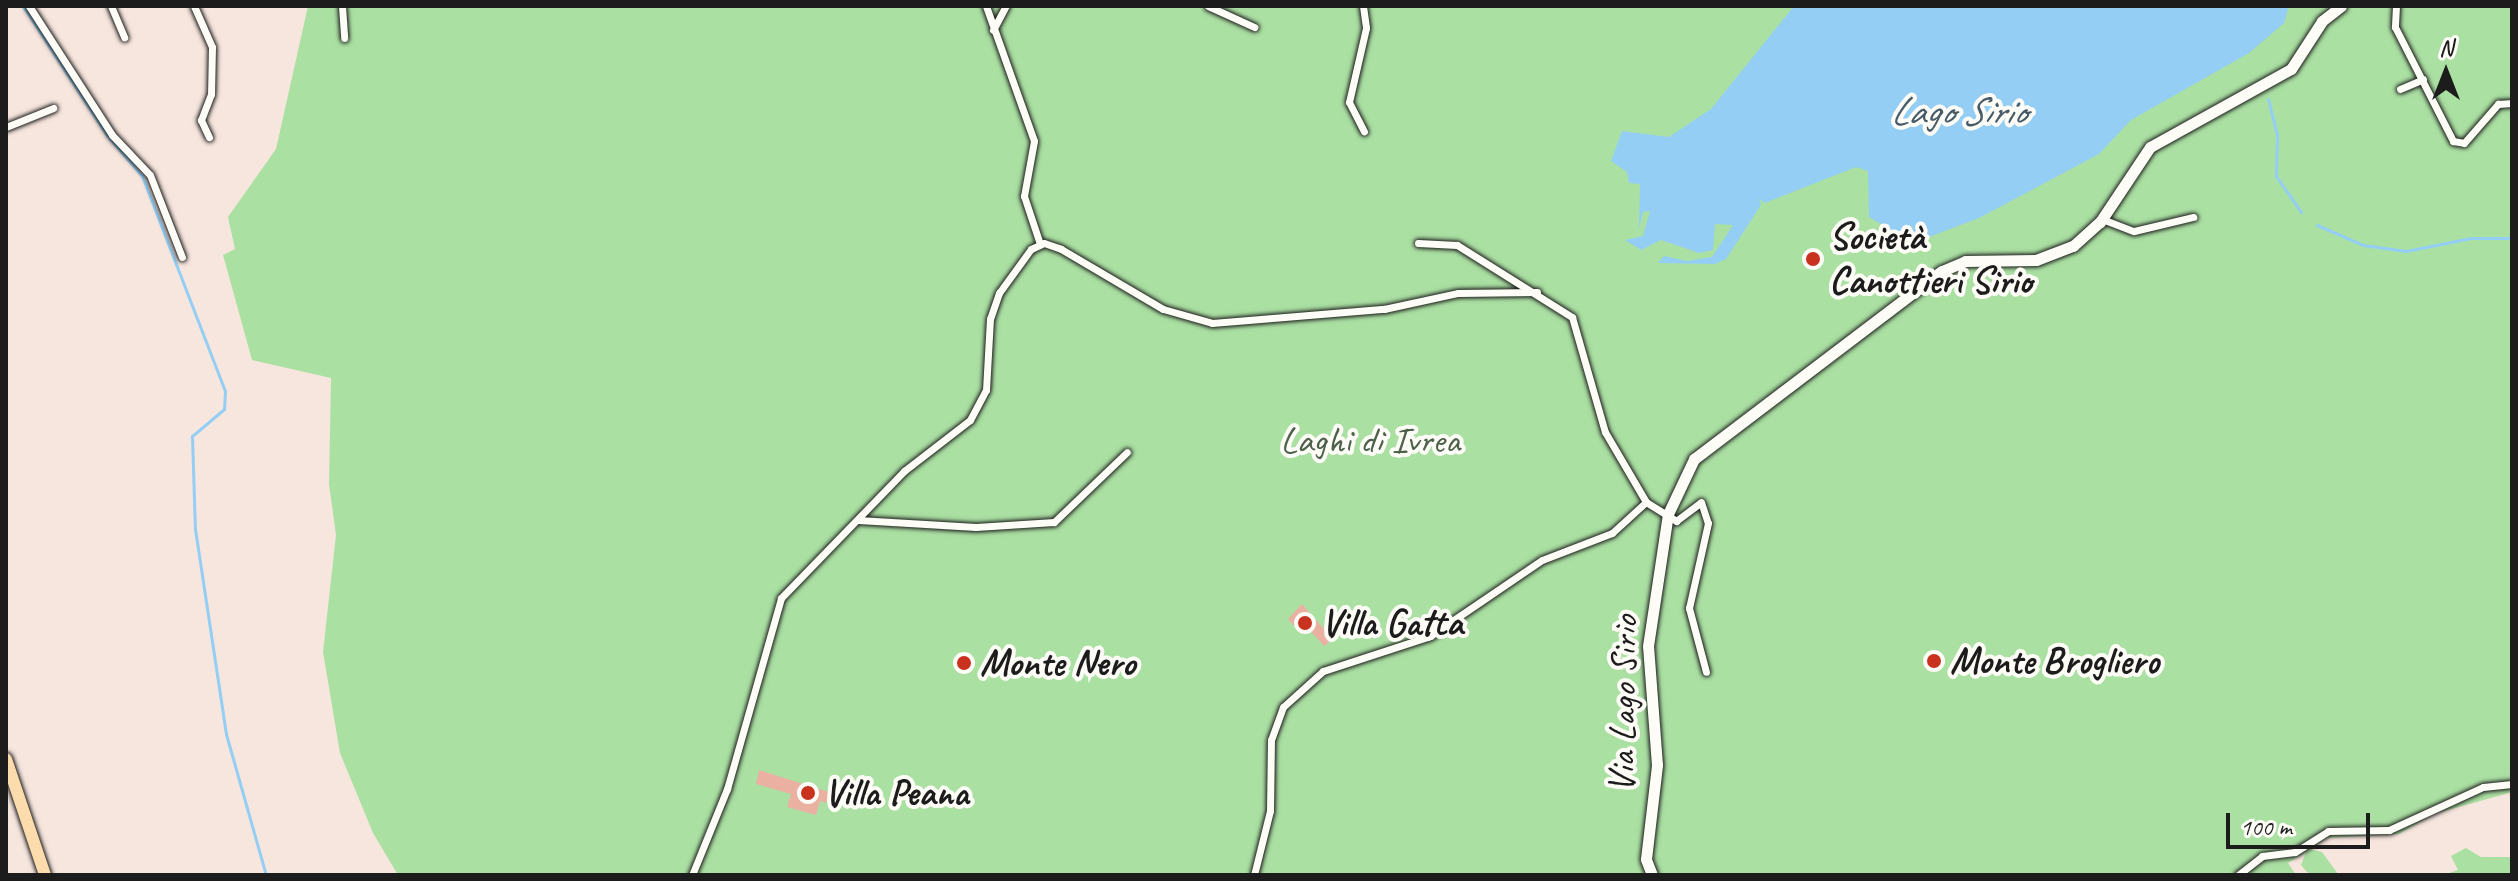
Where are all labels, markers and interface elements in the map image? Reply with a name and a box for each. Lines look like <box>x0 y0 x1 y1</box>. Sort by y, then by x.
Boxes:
north arrow <box>2406 32 2486 112</box>
text: N <box>2439 34 2453 62</box>
water label: Lago Sirio <box>1890 87 2026 135</box>
place label: Società Canottieri Sirio <box>1829 214 2033 304</box>
marker: Società Canottieri Sirio <box>1804 250 1822 268</box>
park label: Laghi di Ivrea <box>1280 417 1460 463</box>
place label: Villa Gatta <box>1321 600 1462 646</box>
marker: Villa Gatta <box>1296 614 1314 632</box>
street label: Via Lago Sirio <box>1599 614 1647 794</box>
place label: Monte Brogliero <box>1950 638 2159 684</box>
place label: Monte Nero <box>980 640 1137 686</box>
marker: Monte Brogliero <box>1925 652 1943 670</box>
marker: Monte Nero <box>955 654 973 672</box>
place label: Villa Peana <box>824 770 967 816</box>
marker: Villa Peana <box>799 784 817 802</box>
scale bar <box>2230 797 2374 847</box>
text: 100 m <box>2240 812 2292 842</box>

